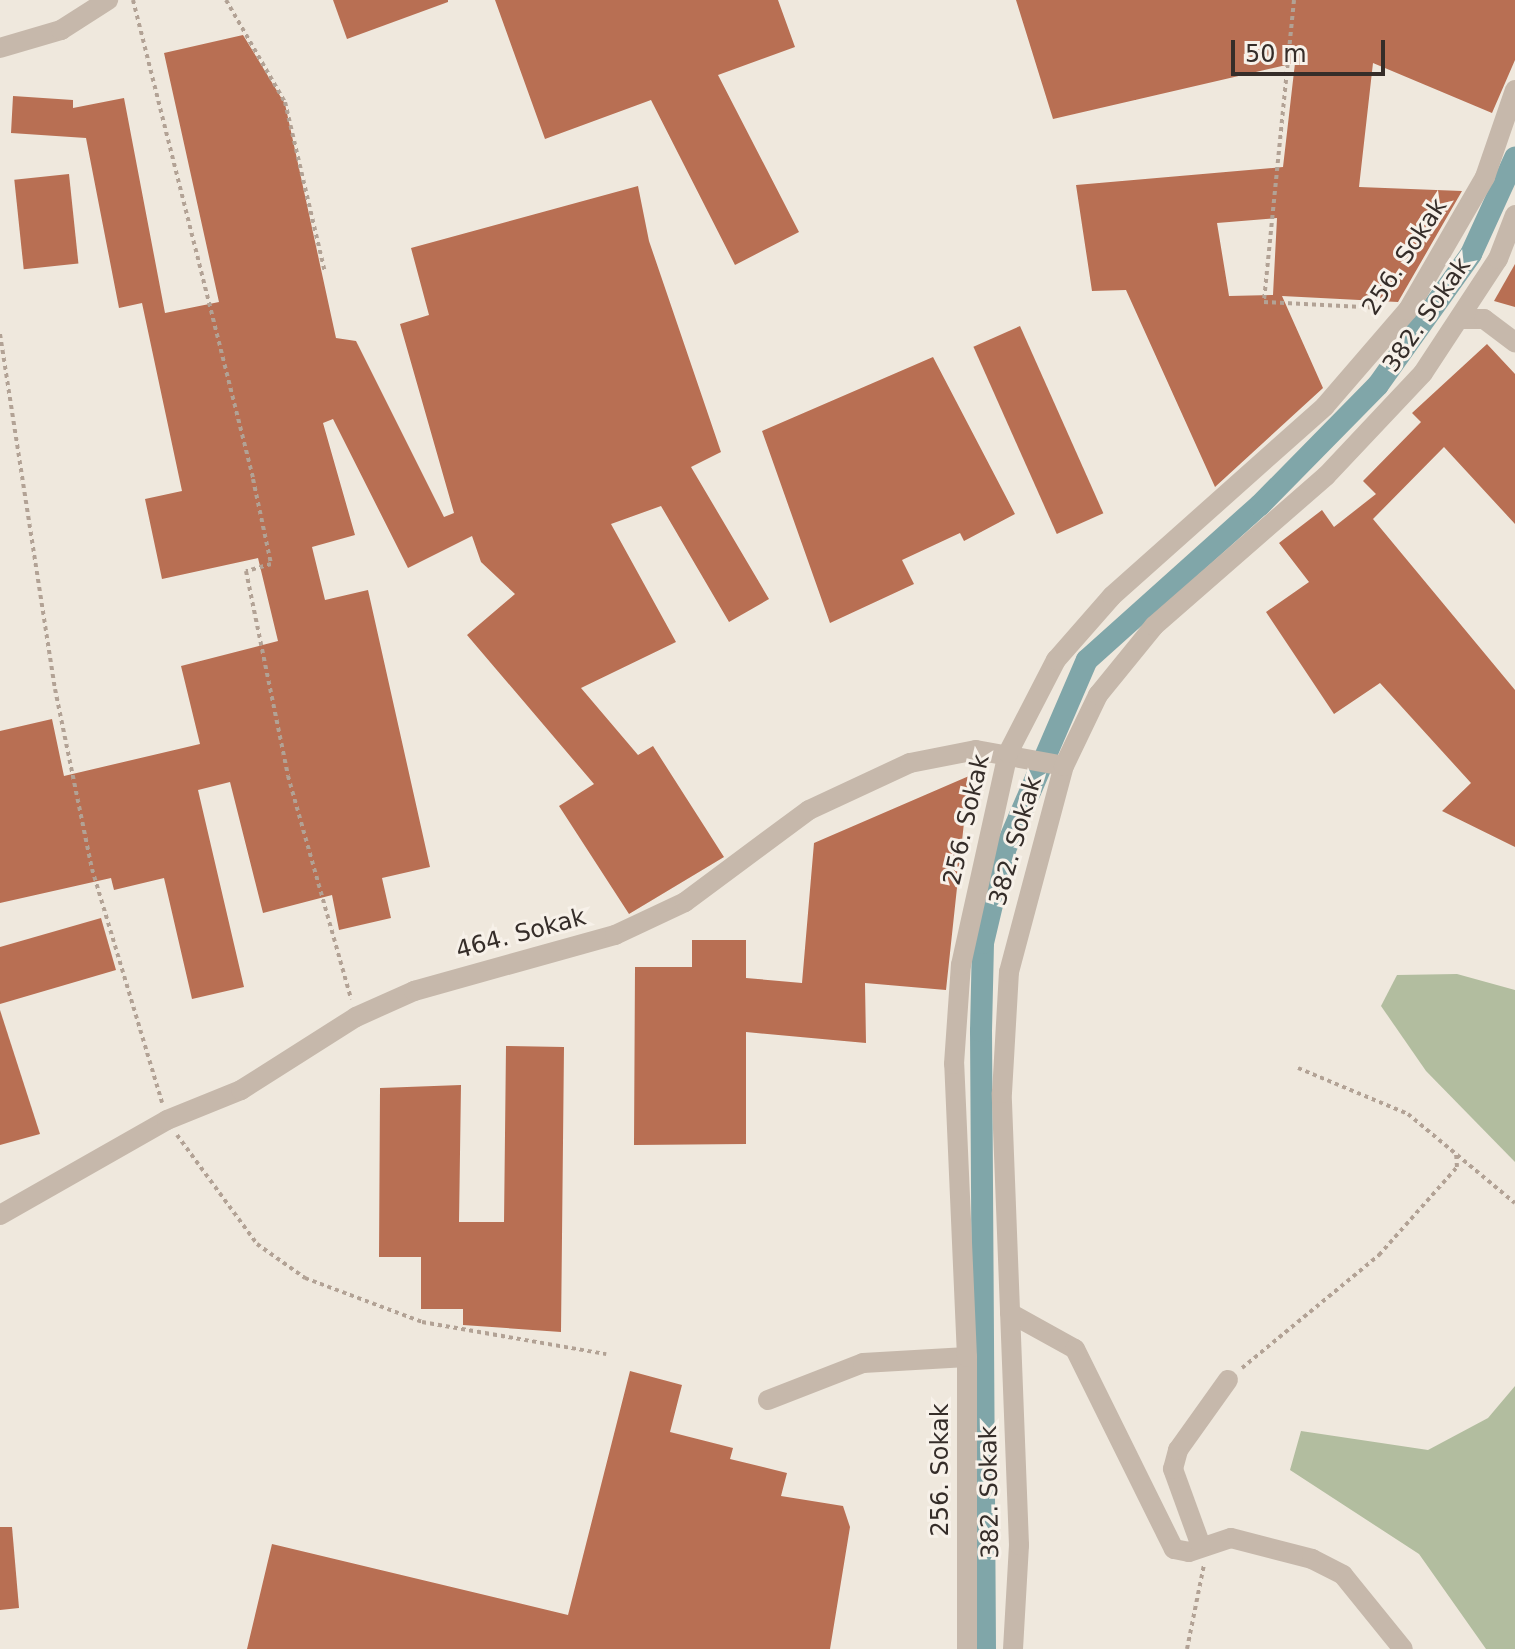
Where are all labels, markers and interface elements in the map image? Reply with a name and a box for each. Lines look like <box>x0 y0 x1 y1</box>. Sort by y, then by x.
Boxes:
scale bar <box>1235 24 1389 74</box>
text: 50 m <box>1245 40 1307 68</box>
street label: 256. Sokak <box>1357 193 1453 321</box>
street label: 382. Sokak <box>1377 252 1477 378</box>
street label: 256. Sokak <box>938 752 996 888</box>
street label: 382. Sokak <box>984 773 1048 909</box>
street label: 464. Sokak <box>453 903 589 965</box>
street label: 256. Sokak <box>927 1403 955 1537</box>
street label: 382. Sokak <box>974 1425 1006 1559</box>

